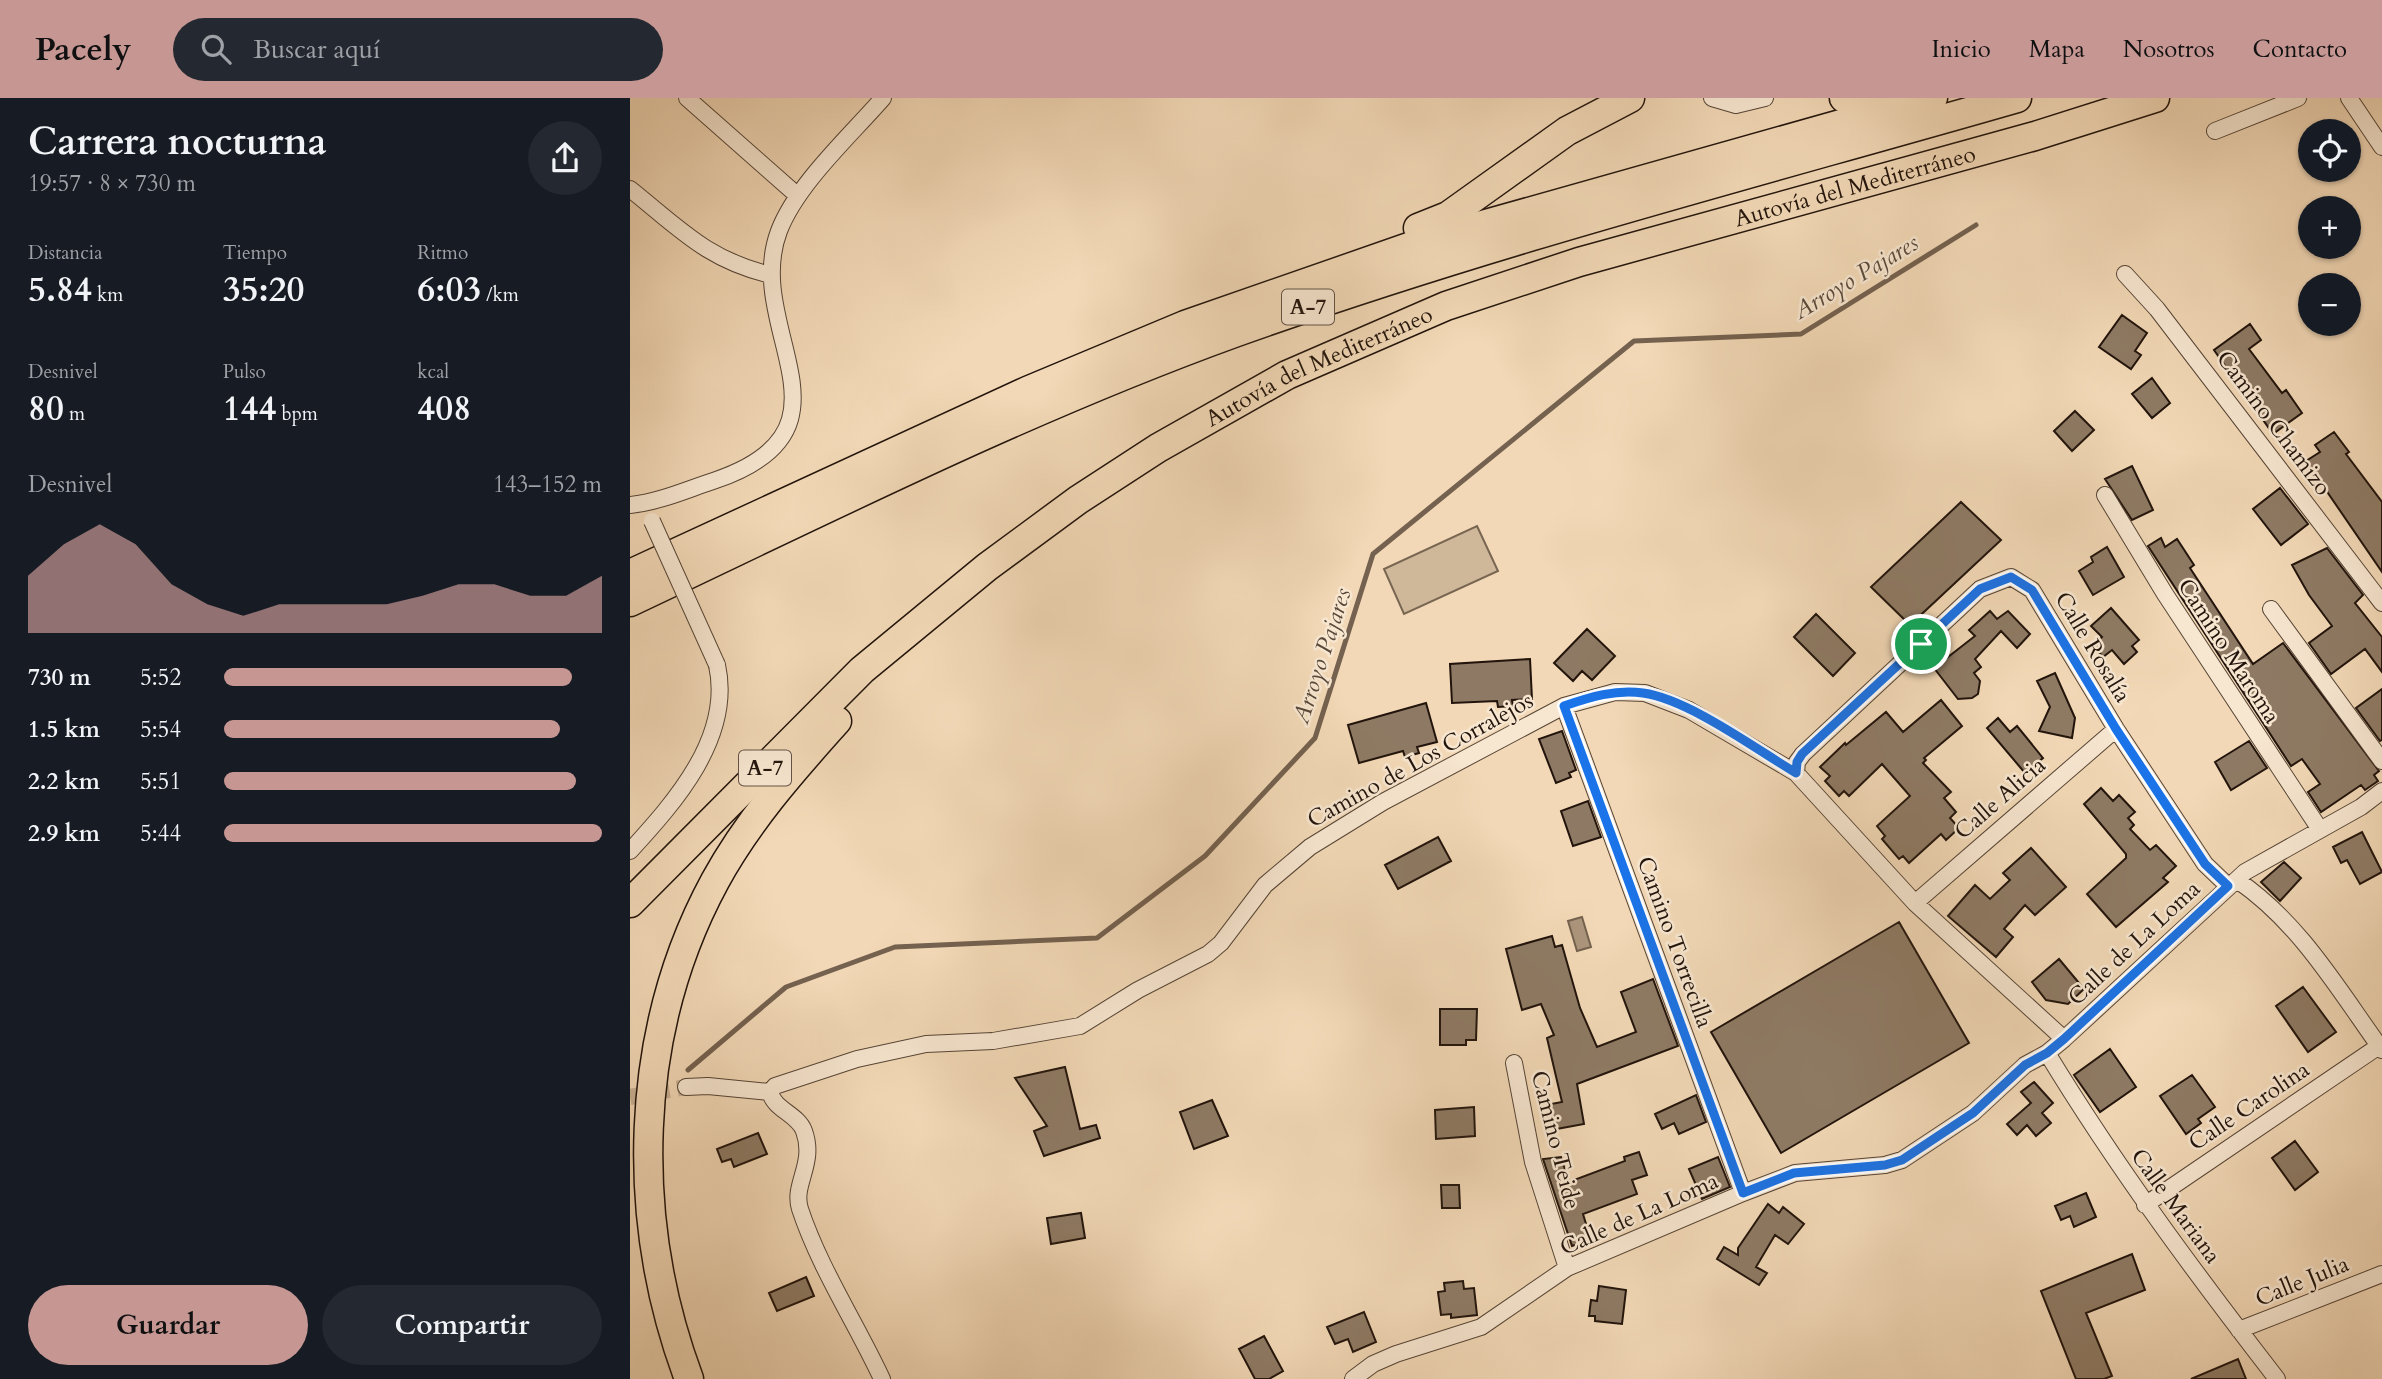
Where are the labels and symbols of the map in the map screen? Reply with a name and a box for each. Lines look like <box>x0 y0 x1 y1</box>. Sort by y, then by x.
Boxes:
street label: Autovía del Mediterráneo <box>1731 138 1979 234</box>
water label: Arroyo Pajares <box>1786 227 1925 328</box>
road number: A-7 <box>1282 290 1334 325</box>
street label: Autovía del Mediterráneo <box>1199 298 1437 434</box>
street label: Camino Chamizo <box>2209 344 2339 502</box>
street label: Camino Maroma <box>2171 573 2287 729</box>
water label: Arroyo Pajares <box>1284 584 1359 729</box>
street label: Calle Rosalía <box>2048 586 2138 708</box>
pin <box>1891 614 1951 674</box>
street label: Camino de Los Corralejos <box>1301 685 1539 835</box>
road number: A-7 <box>739 750 791 786</box>
street label: Calle Alicia <box>1948 750 2052 846</box>
street label: Camino Torrecilla <box>1630 852 1720 1032</box>
street label: Calle de La Loma <box>2061 873 2207 1012</box>
street label: Calle Carolina <box>2182 1054 2316 1158</box>
street label: Camino Teide <box>1524 1068 1588 1212</box>
street label: Calle Mariana <box>2124 1142 2228 1270</box>
street label: Calle de La Loma <box>1555 1165 1723 1263</box>
street label: Calle Julia <box>2251 1248 2354 1314</box>

